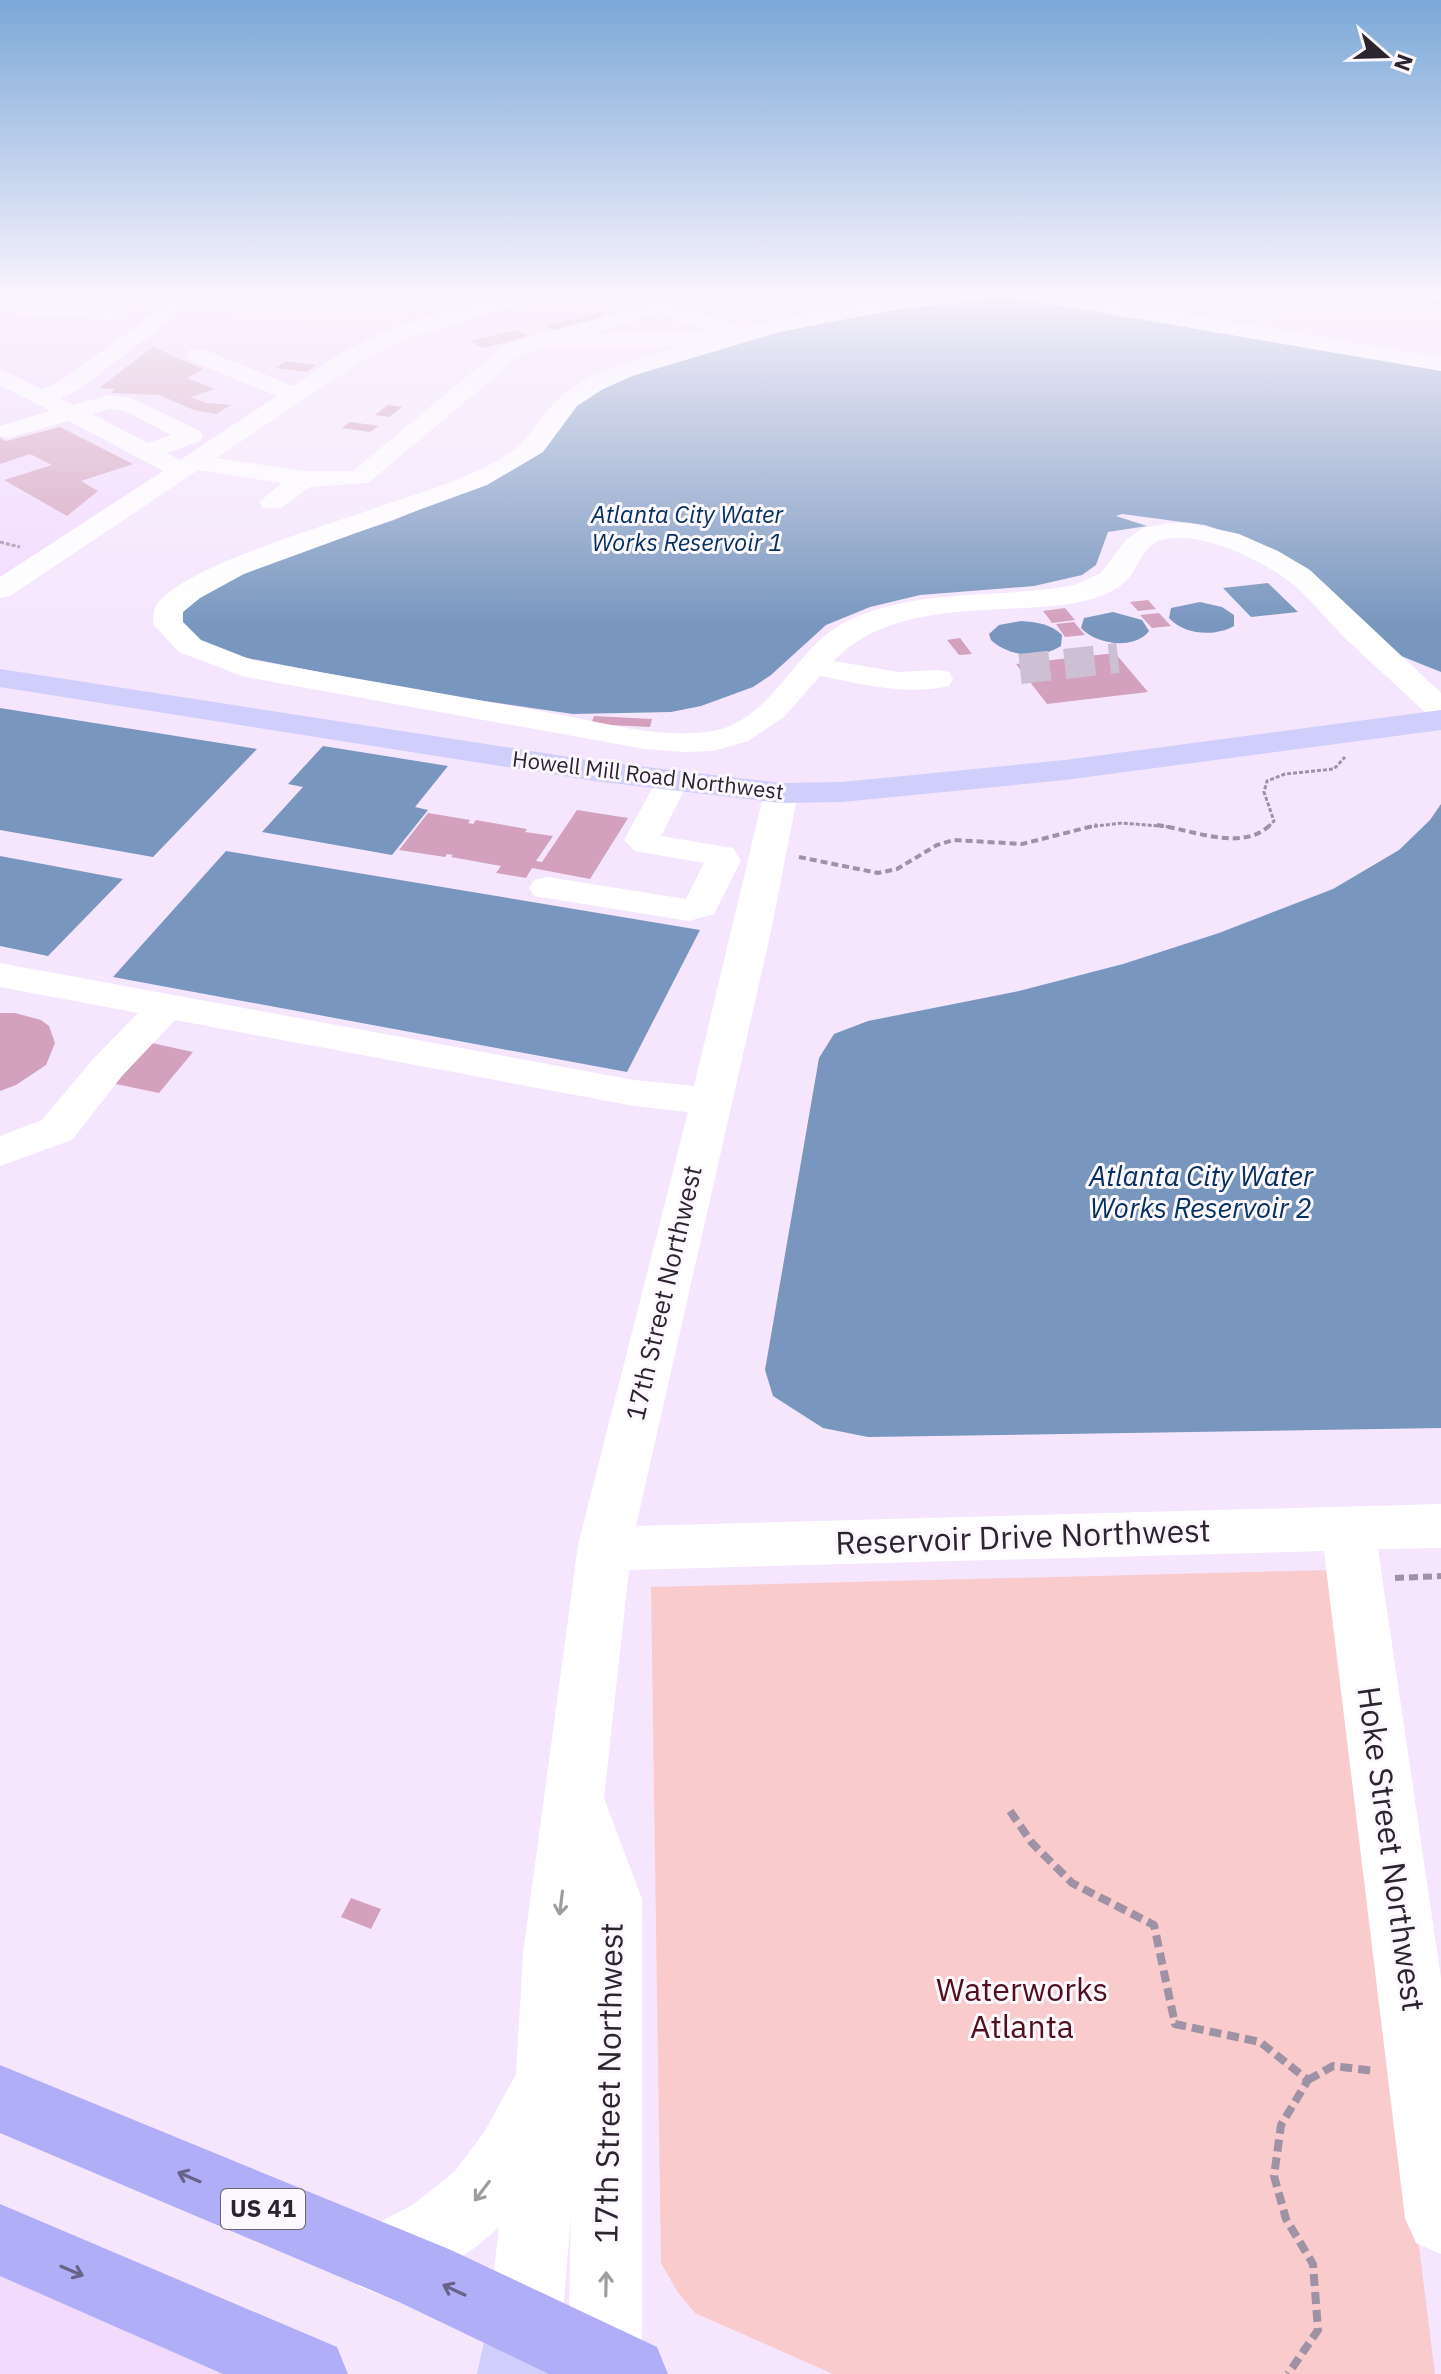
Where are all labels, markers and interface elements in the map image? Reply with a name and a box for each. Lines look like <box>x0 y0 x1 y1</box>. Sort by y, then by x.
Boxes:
north arrow <box>1345 16 1425 96</box>
text: N <box>1388 51 1421 75</box>
water label: Atlanta City Water Works Reservoir 1 <box>590 498 784 558</box>
street label: Howell Mill Road Northwest <box>511 743 785 806</box>
water label: Atlanta City Water Works Reservoir 2 <box>1088 1157 1314 1226</box>
street label: 17th Street Northwest <box>617 1162 709 1424</box>
street label: Reservoir Drive Northwest <box>835 1508 1211 1564</box>
street label: Hoke Street Northwest <box>1348 1684 1436 2014</box>
one-way arrow <box>554 1889 569 1916</box>
street label: 17th Street Northwest <box>584 1922 632 2244</box>
park label: Waterworks Atlanta <box>936 1968 1108 2047</box>
one-way arrow <box>177 2169 202 2184</box>
one-way arrow <box>474 2180 491 2202</box>
road number: US 41 <box>221 2189 305 2229</box>
one-way arrow <box>59 2265 83 2280</box>
one-way arrow <box>598 2271 614 2298</box>
one-way arrow <box>442 2282 466 2297</box>

